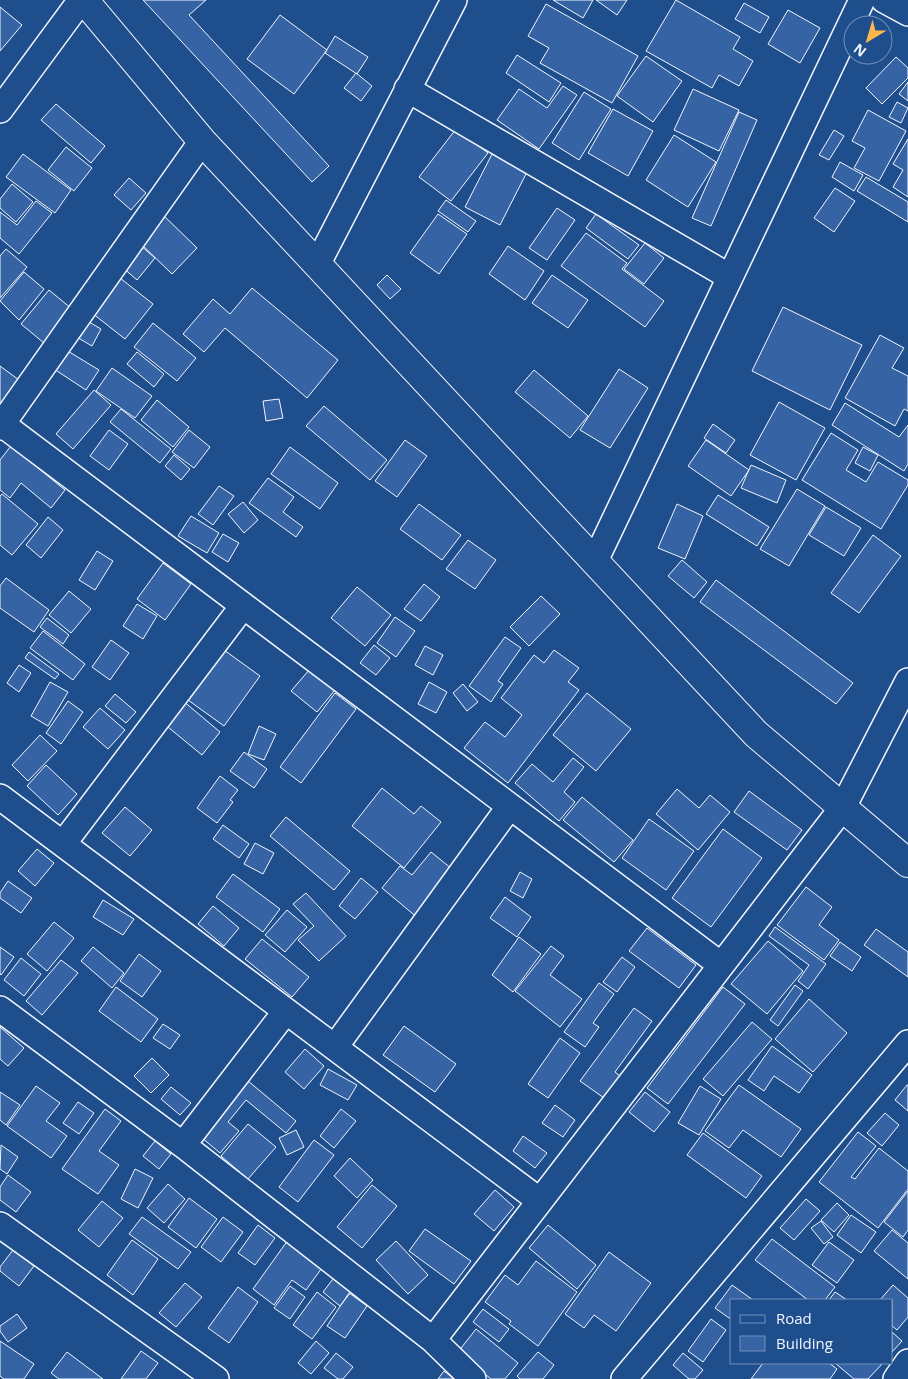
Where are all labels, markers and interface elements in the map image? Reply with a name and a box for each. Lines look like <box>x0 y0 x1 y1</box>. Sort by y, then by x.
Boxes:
north arrow <box>843 15 893 65</box>
text: N <box>849 40 870 62</box>
legend <box>730 1299 893 1364</box>
text: Road <box>776 1308 812 1328</box>
text: Building <box>776 1333 833 1353</box>

